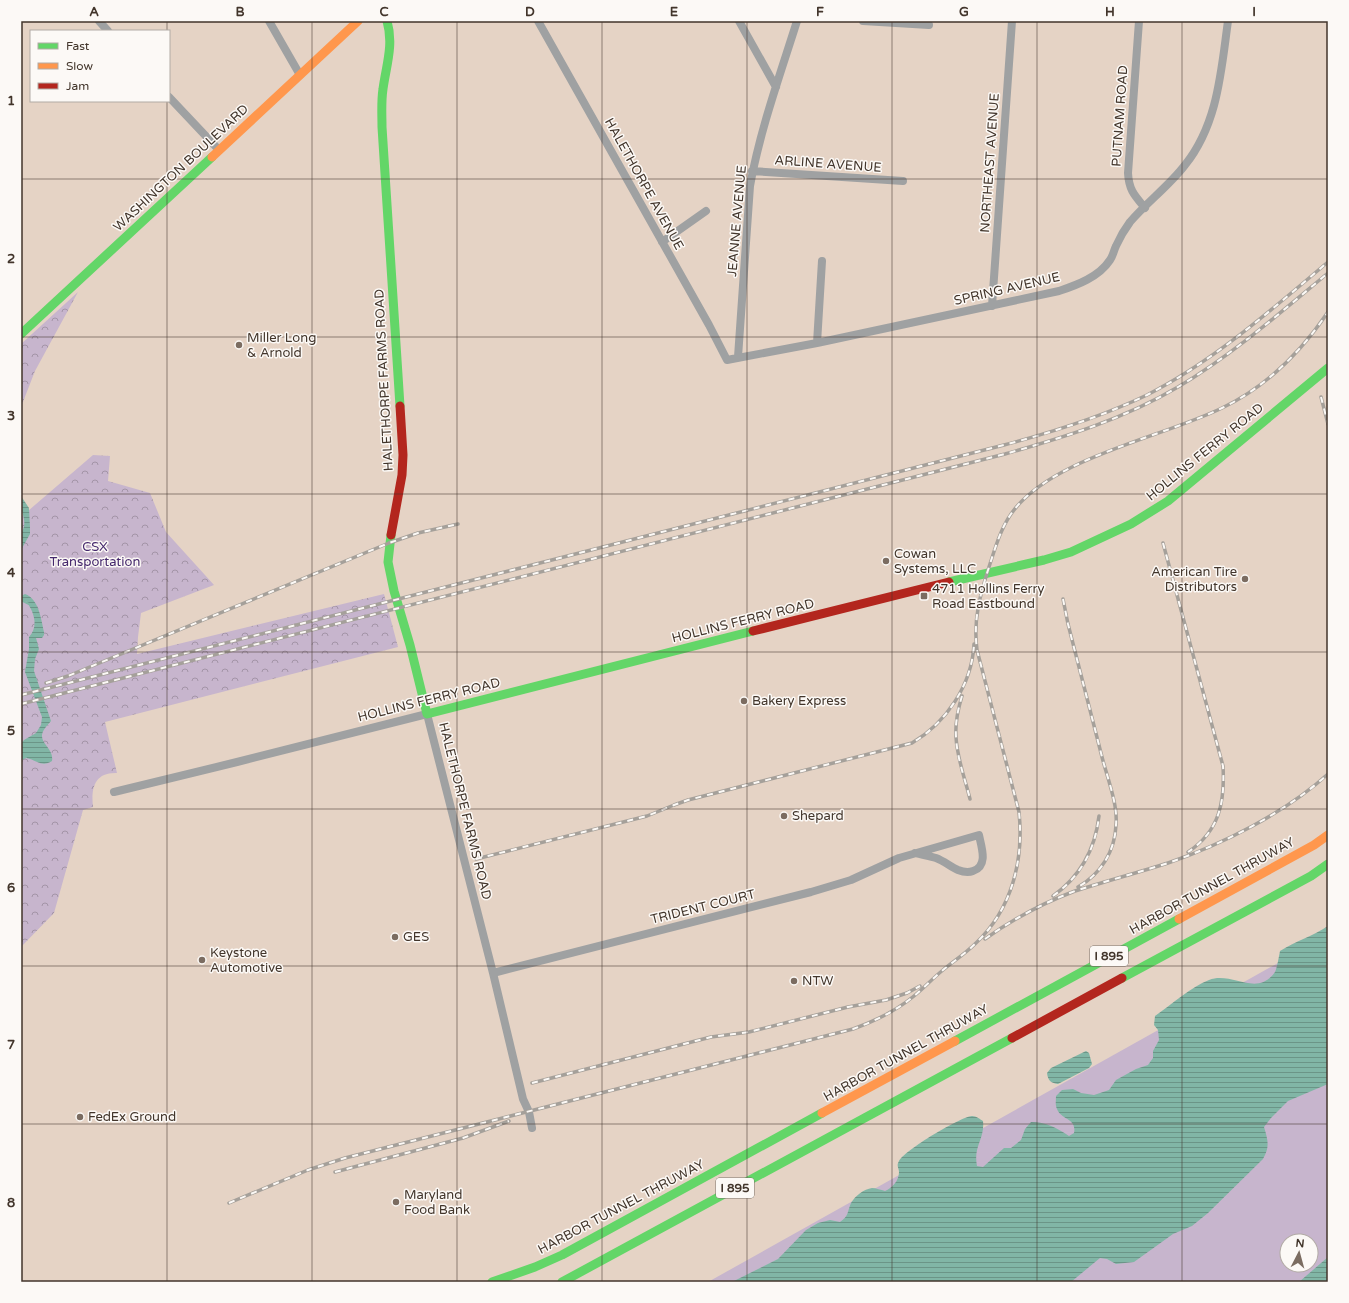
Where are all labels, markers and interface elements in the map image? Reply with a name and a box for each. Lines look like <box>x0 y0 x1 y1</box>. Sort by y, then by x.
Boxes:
text: A <box>89 4 99 20</box>
text: B <box>235 4 245 20</box>
text: C <box>379 4 389 20</box>
text: D <box>525 4 535 20</box>
text: E <box>670 4 678 20</box>
text: F <box>816 4 824 20</box>
text: G <box>959 4 969 20</box>
text: H <box>1105 4 1115 20</box>
text: I <box>1252 4 1256 20</box>
legend <box>30 30 170 102</box>
text: Fast <box>66 39 90 53</box>
text: Slow <box>66 59 93 73</box>
street label: PUTNAM ROAD <box>1108 65 1132 167</box>
text: Jam <box>66 79 89 93</box>
text: 1 <box>7 93 15 109</box>
street label: NORTHEAST AVENUE <box>977 93 1003 233</box>
street label: WASHINGTON BOULEVARD <box>110 101 252 235</box>
street label: HALETHORPE AVENUE <box>601 115 687 253</box>
street label: ARLINE AVENUE <box>774 152 882 176</box>
street label: JEANNE AVENUE <box>724 165 750 277</box>
text: 2 <box>7 251 15 267</box>
street label: SPRING AVENUE <box>952 269 1062 309</box>
street label: HALETHORPE FARMS ROAD <box>371 288 397 472</box>
place label: Miller Long & Arnold <box>247 330 316 361</box>
marker: Miller Long & Arnold <box>234 340 244 350</box>
street label: HOLLINS FERRY ROAD <box>1143 400 1267 504</box>
text: 3 <box>7 408 15 424</box>
park label: CSX Transportation <box>50 539 140 570</box>
place label: Cowan Systems, LLC <box>894 546 976 577</box>
marker: Cowan Systems, LLC <box>881 556 891 566</box>
place label: American Tire Distributors <box>1151 564 1237 595</box>
text: 4 <box>7 565 16 581</box>
marker: American Tire Distributors <box>1240 574 1250 584</box>
place label: 4711 Hollins Ferry Road Eastbound <box>932 581 1045 612</box>
marker: 4711 Hollins Ferry Road Eastbound <box>919 591 929 601</box>
street label: HOLLINS FERRY ROAD <box>670 595 816 646</box>
street label: HOLLINS FERRY ROAD <box>356 674 502 725</box>
place label: Bakery Express <box>752 693 846 709</box>
marker: Bakery Express <box>739 696 749 706</box>
street label: HALETHORPE FARMS ROAD <box>435 721 495 902</box>
text: 5 <box>7 723 15 739</box>
place label: Shepard <box>792 808 844 824</box>
marker: Shepard <box>779 811 789 821</box>
street label: HARBOR TUNNEL THRUWAY <box>1127 834 1297 938</box>
text: 6 <box>7 880 15 896</box>
street label: TRIDENT COURT <box>649 886 757 928</box>
place label: GES <box>403 929 429 945</box>
marker: GES <box>390 932 400 942</box>
place label: Keystone Automotive <box>210 945 282 976</box>
road number: I 895 <box>1090 946 1128 966</box>
marker: Keystone Automotive <box>197 955 207 965</box>
place label: NTW <box>802 973 834 989</box>
marker: NTW <box>789 976 799 986</box>
street label: HARBOR TUNNEL THRUWAY <box>821 1001 991 1105</box>
text: 7 <box>7 1037 15 1053</box>
place label: FedEx Ground <box>88 1109 176 1125</box>
marker: FedEx Ground <box>75 1112 85 1122</box>
street label: HARBOR TUNNEL THRUWAY <box>535 1156 707 1258</box>
road number: I 895 <box>716 1178 754 1198</box>
place label: Maryland Food Bank <box>404 1187 470 1218</box>
text: 8 <box>7 1195 15 1211</box>
marker: Maryland Food Bank <box>391 1197 401 1207</box>
north arrow <box>1279 1233 1319 1273</box>
text: N <box>1295 1237 1305 1250</box>

